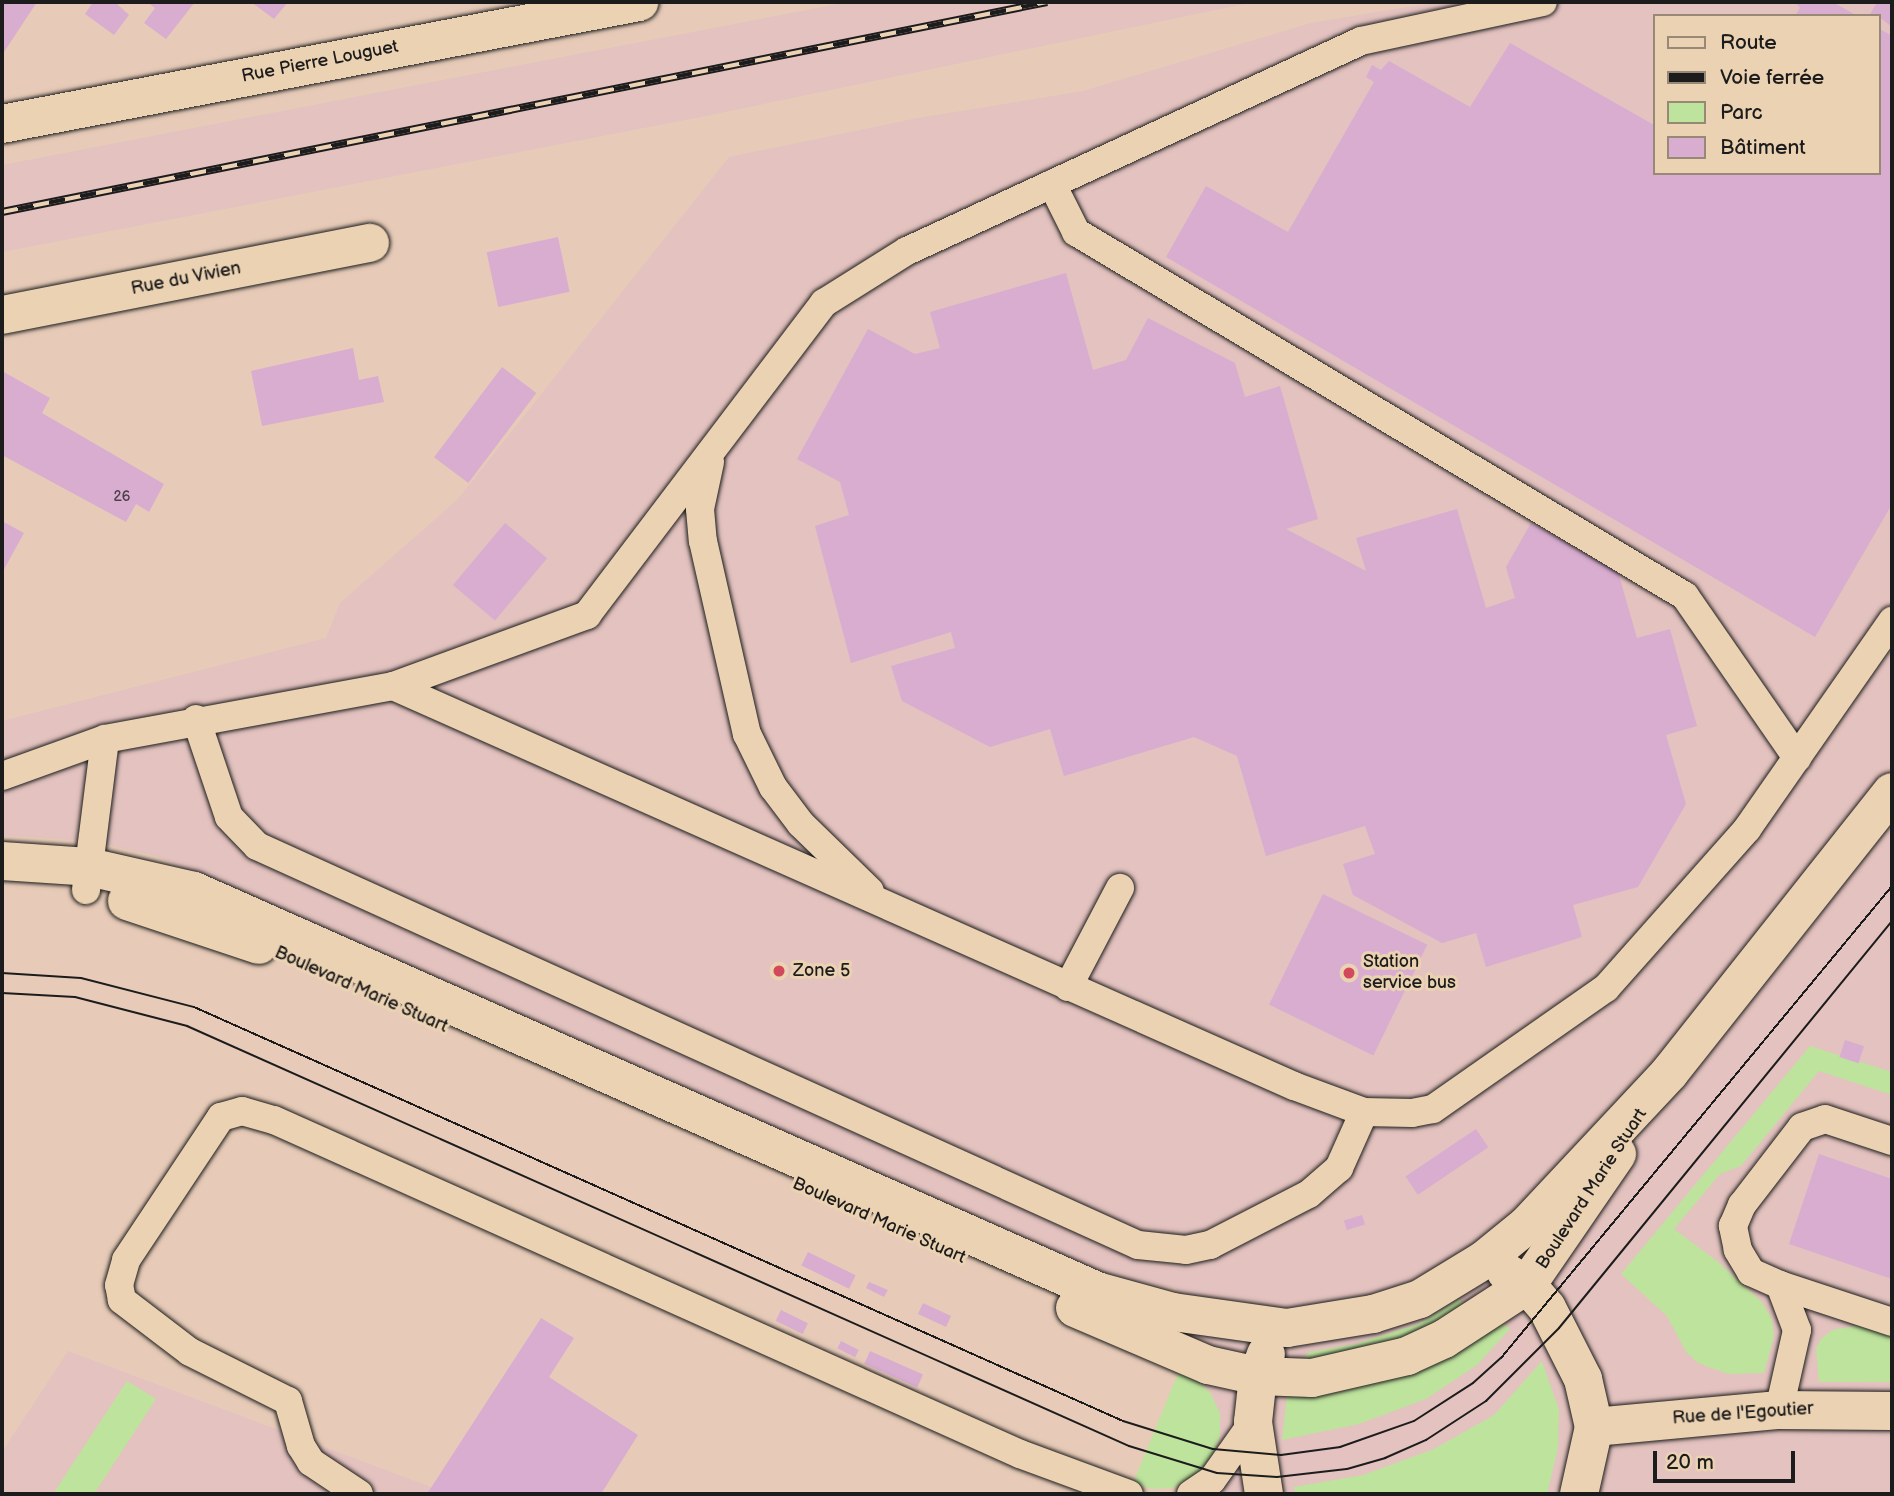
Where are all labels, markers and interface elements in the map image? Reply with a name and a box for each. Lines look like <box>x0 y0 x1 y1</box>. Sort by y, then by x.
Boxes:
legend <box>1652 14 1880 175</box>
text: Route <box>1720 30 1777 55</box>
street label: Rue Pierre Louguet <box>240 36 400 88</box>
text: Voie ferrée <box>1720 65 1824 90</box>
text: Parc <box>1720 100 1763 125</box>
text: Bâtiment <box>1720 135 1806 160</box>
street label: Rue du Vivien <box>129 258 243 300</box>
house number: 26 <box>114 489 130 505</box>
street label: Boulevard Marie Stuart <box>271 942 451 1038</box>
place label: Station service bus <box>1363 952 1456 995</box>
place label: Zone 5 <box>793 960 850 982</box>
marker: Zone 5 <box>771 963 787 979</box>
marker: Station service bus <box>1341 965 1357 981</box>
street label: Boulevard Marie Stuart <box>1532 1104 1652 1274</box>
street label: Boulevard Marie Stuart <box>789 1173 969 1269</box>
street label: Rue de l'Egoutier <box>1672 1398 1814 1430</box>
scale bar <box>1656 1436 1798 1480</box>
text: 20 m <box>1666 1450 1714 1475</box>

